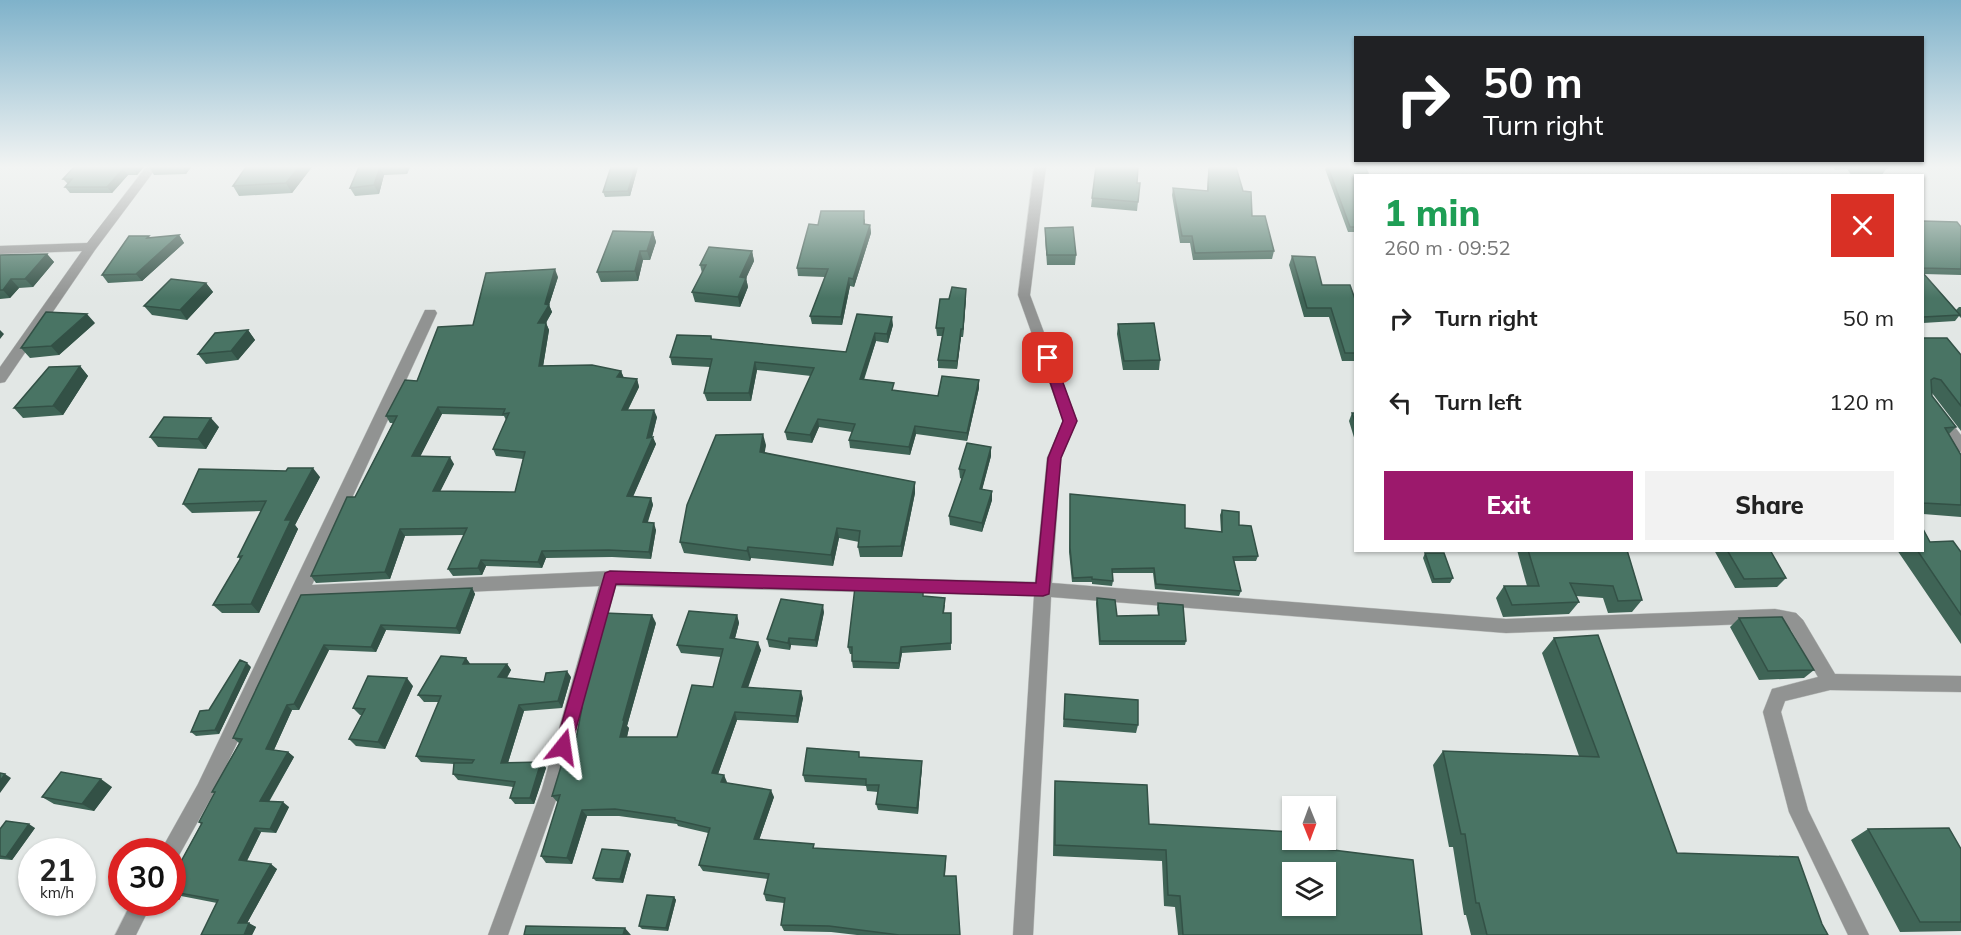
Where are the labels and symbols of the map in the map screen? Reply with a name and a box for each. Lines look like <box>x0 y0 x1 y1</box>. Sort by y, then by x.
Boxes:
pin <box>1022 332 1073 383</box>
position arrow <box>531 715 595 779</box>
north arrow <box>1282 796 1336 850</box>
speed limit sign: 30 <box>108 838 186 916</box>

